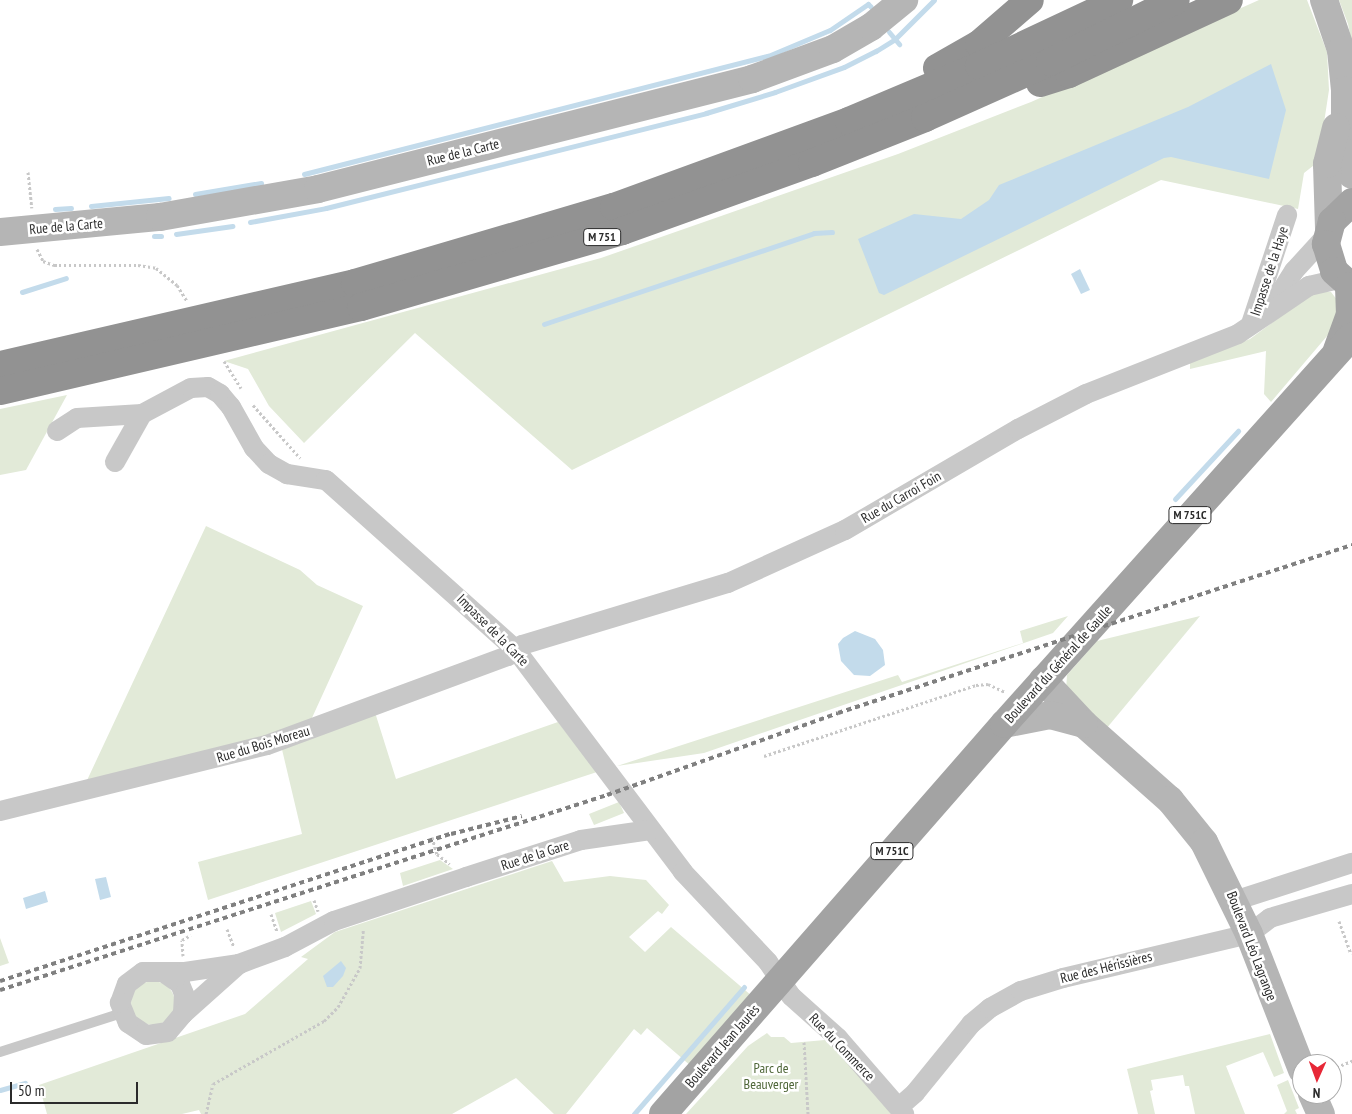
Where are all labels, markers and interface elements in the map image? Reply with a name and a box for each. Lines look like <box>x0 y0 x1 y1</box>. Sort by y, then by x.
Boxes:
street label: Rue de la Carte <box>425 135 501 169</box>
street label: Rue de la Carte <box>29 214 103 238</box>
street label: Impasse de la Haye <box>1247 224 1291 318</box>
road number: M 751 <box>582 228 622 246</box>
street label: Rue du Carroi Foin <box>858 467 944 527</box>
road number: M 751C <box>1168 506 1212 524</box>
street label: Impasse de la Carte <box>454 591 532 669</box>
street label: Boulevard du Général de Gaulle <box>1001 602 1115 726</box>
street label: Rue du Bois Moreau <box>215 722 311 766</box>
street label: Rue de la Gare <box>499 836 571 874</box>
road number: M 751C <box>870 841 914 860</box>
street label: Boulevard Léo Lagrange <box>1223 889 1281 1003</box>
street label: Rue des Hérissières <box>1058 947 1154 987</box>
street label: Boulevard Jean Jaurès <box>681 1001 763 1091</box>
street label: Rue du Commerce <box>806 1010 878 1084</box>
north arrow <box>1292 1054 1342 1104</box>
park label: Parc de Beauverger <box>744 1060 798 1092</box>
scale bar <box>12 1072 140 1104</box>
text: 50 m <box>18 1081 44 1100</box>
text: N <box>1312 1084 1321 1102</box>

